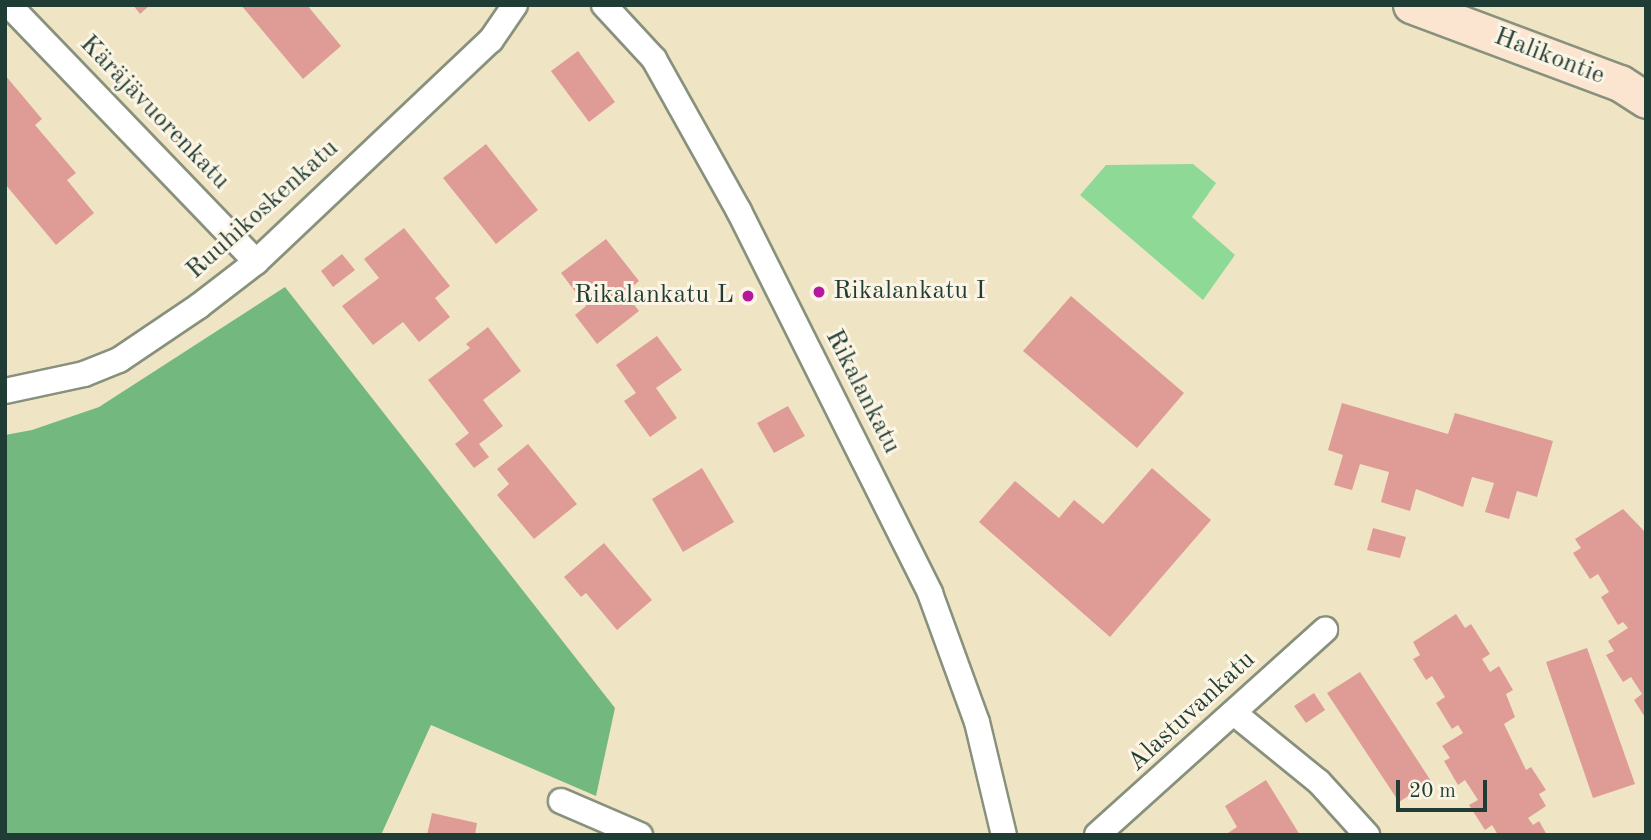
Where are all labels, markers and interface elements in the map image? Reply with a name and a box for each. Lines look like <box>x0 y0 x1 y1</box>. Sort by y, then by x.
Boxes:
street label: Halikontie <box>1489 22 1609 92</box>
street label: Käräjävuorenkatu <box>72 29 236 197</box>
street label: Ruuhikoskenkatu <box>180 133 346 287</box>
place label: Rikalankatu I <box>833 276 986 308</box>
place label: Rikalankatu L <box>574 280 734 312</box>
marker: Rikalankatu I <box>811 284 827 300</box>
marker: Rikalankatu L <box>740 288 756 304</box>
street label: Rikalankatu <box>817 325 907 459</box>
street label: Alastuvankatu <box>1122 645 1262 779</box>
scale bar <box>1399 766 1490 810</box>
text: 20 m <box>1409 781 1456 802</box>

